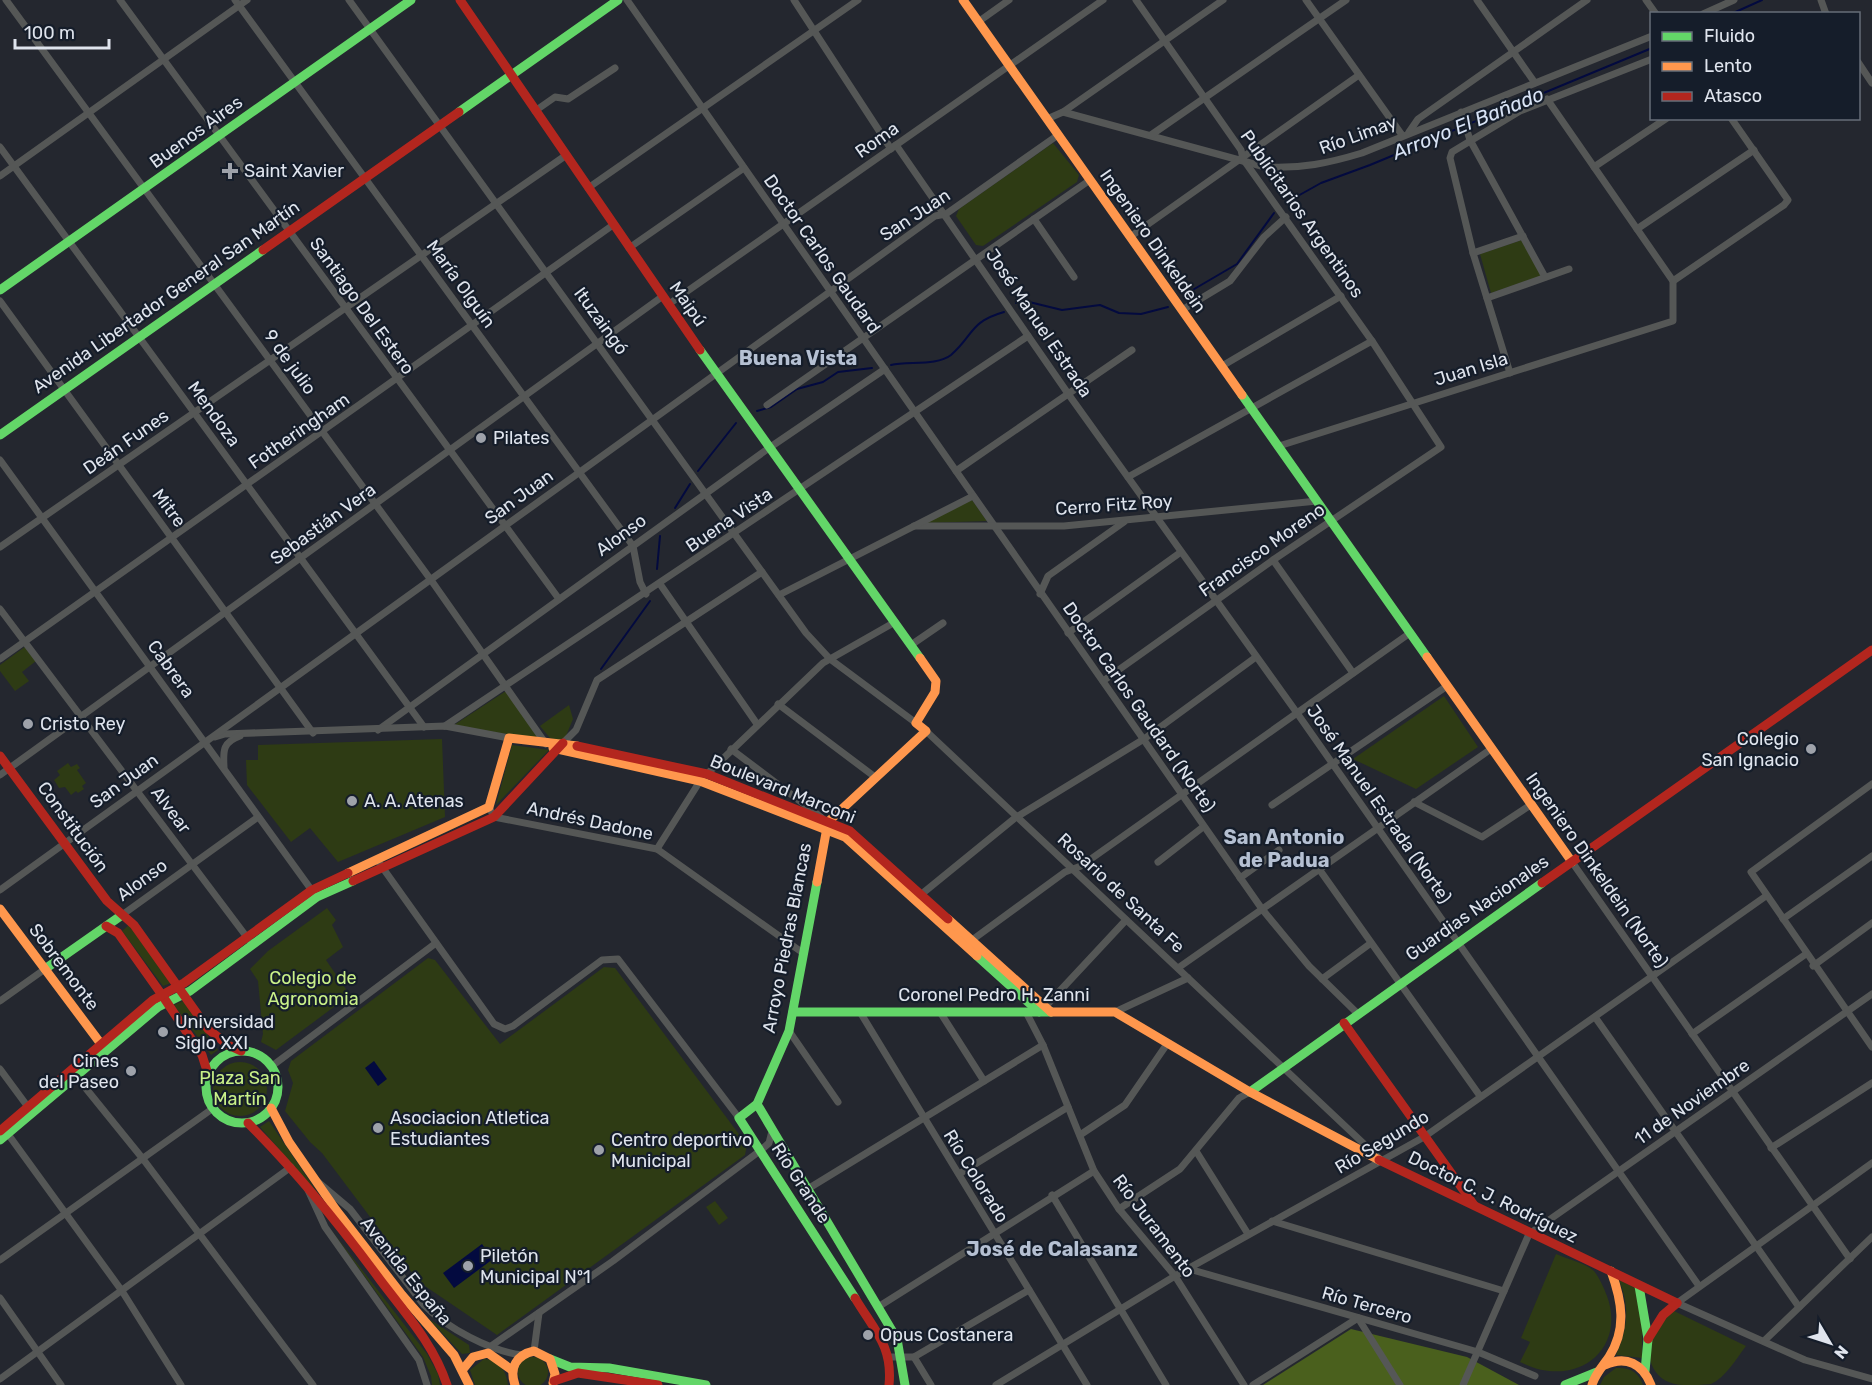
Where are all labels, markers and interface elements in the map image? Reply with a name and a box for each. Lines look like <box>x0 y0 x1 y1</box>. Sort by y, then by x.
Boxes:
scale bar <box>15 12 110 50</box>
legend <box>1650 12 1860 120</box>
text: 100 m <box>24 22 75 44</box>
text: Fluido <box>1704 25 1755 47</box>
text: Lento <box>1704 55 1752 77</box>
water label: Arroyo El Bañado <box>1388 82 1547 165</box>
text: Atasco <box>1704 85 1762 107</box>
street label: Buenos Aires <box>145 91 247 173</box>
street label: Río Limay <box>1316 111 1400 159</box>
street label: Roma <box>851 117 903 163</box>
street label: Publicitarios Argentinos <box>1236 126 1368 302</box>
place label: Saint Xavier <box>244 160 344 182</box>
marker: Saint Xavier <box>221 162 239 180</box>
street label: Ingeniero Dinkeldein <box>1095 165 1211 317</box>
street label: Doctor Carlos Gaudard <box>759 170 885 338</box>
street label: San Juan <box>876 184 954 246</box>
street label: Avenida Libertador General San Martín <box>28 196 304 398</box>
street label: Santiago Del Estero <box>305 233 419 379</box>
street label: María Olguín <box>422 236 500 332</box>
street label: José Manuel Estrada <box>981 244 1097 402</box>
street label: Maipú <box>665 277 711 331</box>
street label: Ituzaingó <box>569 283 633 359</box>
street label: 9 de julio <box>259 325 321 399</box>
district label: Buena Vista <box>739 346 857 370</box>
street label: Juan Isla <box>1432 347 1510 391</box>
street label: Mendoza <box>183 377 245 451</box>
street label: Fotheringham <box>244 388 354 474</box>
street label: Deán Funes <box>79 405 173 479</box>
place label: Pilates <box>493 427 549 449</box>
marker: Pilates <box>474 431 488 445</box>
street label: San Juan <box>480 465 558 529</box>
street label: Sebastián Vera <box>266 478 380 570</box>
street label: Buena Vista <box>681 483 777 557</box>
street label: Mitre <box>147 484 191 532</box>
street label: Cerro Fitz Roy <box>1055 490 1173 520</box>
street label: Francisco Moreno <box>1195 498 1329 602</box>
street label: Alonso <box>591 509 651 561</box>
street label: Doctor Carlos Gaudard (Norte) <box>1058 598 1220 816</box>
street label: Cabrera <box>143 636 199 702</box>
street label: José Manuel Estrada (Norte) <box>1302 701 1456 907</box>
place label: Cristo Rey <box>40 713 126 735</box>
marker: Cristo Rey <box>21 717 35 731</box>
place label: Colegio San Ignacio <box>1701 728 1799 771</box>
marker: Colegio San Ignacio <box>1804 742 1818 756</box>
street label: San Juan <box>85 749 163 813</box>
street label: Boulevard Marconi <box>707 750 859 828</box>
street label: Ingeniero Dinkeldein (Norte) <box>1521 768 1673 972</box>
street label: Constitución <box>33 777 113 877</box>
street label: Alvear <box>146 782 196 838</box>
place label: A. A. Atenas <box>364 790 464 812</box>
marker: A. A. Atenas <box>345 794 359 808</box>
street label: Andrés Dadone <box>525 797 655 845</box>
district label: San Antonio de Padua <box>1223 825 1345 872</box>
street label: Rosario de Santa Fe <box>1053 828 1189 958</box>
street label: Arroyo Piedras Blancas <box>758 841 816 1035</box>
street label: Guardias Nacionales <box>1401 850 1553 966</box>
street label: Alonso <box>112 854 172 906</box>
street label: Sobremonte <box>24 919 104 1015</box>
park label: Colegio de Agronomia <box>267 967 359 1010</box>
street label: Coronel Pedro H. Zanni <box>898 984 1090 1006</box>
place label: Universidad Siglo XXI <box>175 1011 274 1054</box>
marker: Universidad Siglo XXI <box>156 1025 170 1039</box>
place label: Cines del Paseo <box>39 1050 119 1093</box>
street label: 11 de Noviembre <box>1630 1054 1754 1150</box>
marker: Cines del Paseo <box>124 1064 138 1078</box>
park label: Plaza San Martín <box>199 1067 281 1110</box>
street label: Río Segundo <box>1331 1105 1433 1179</box>
place label: Asociacion Atletica Estudiantes <box>390 1107 550 1150</box>
marker: Asociacion Atletica Estudiantes <box>371 1121 385 1135</box>
street label: Río Colorado <box>939 1125 1013 1227</box>
place label: Centro deportivo Municipal <box>611 1129 752 1172</box>
street label: Río Grande <box>767 1139 835 1227</box>
marker: Centro deportivo Municipal <box>592 1143 606 1157</box>
street label: Doctor C. J. Rodríguez <box>1404 1146 1582 1248</box>
street label: Río Juramento <box>1108 1170 1200 1282</box>
street label: Avenida España <box>356 1212 456 1330</box>
district label: José de Calasanz <box>966 1237 1138 1261</box>
place label: Piletón Municipal Nº1 <box>480 1245 591 1288</box>
marker: Piletón Municipal Nº1 <box>461 1259 475 1273</box>
street label: Río Tercero <box>1319 1282 1415 1328</box>
north arrow <box>1800 1313 1860 1373</box>
place label: Opus Costanera <box>880 1324 1013 1346</box>
marker: Opus Costanera <box>861 1328 875 1342</box>
text: N <box>1830 1342 1852 1363</box>

